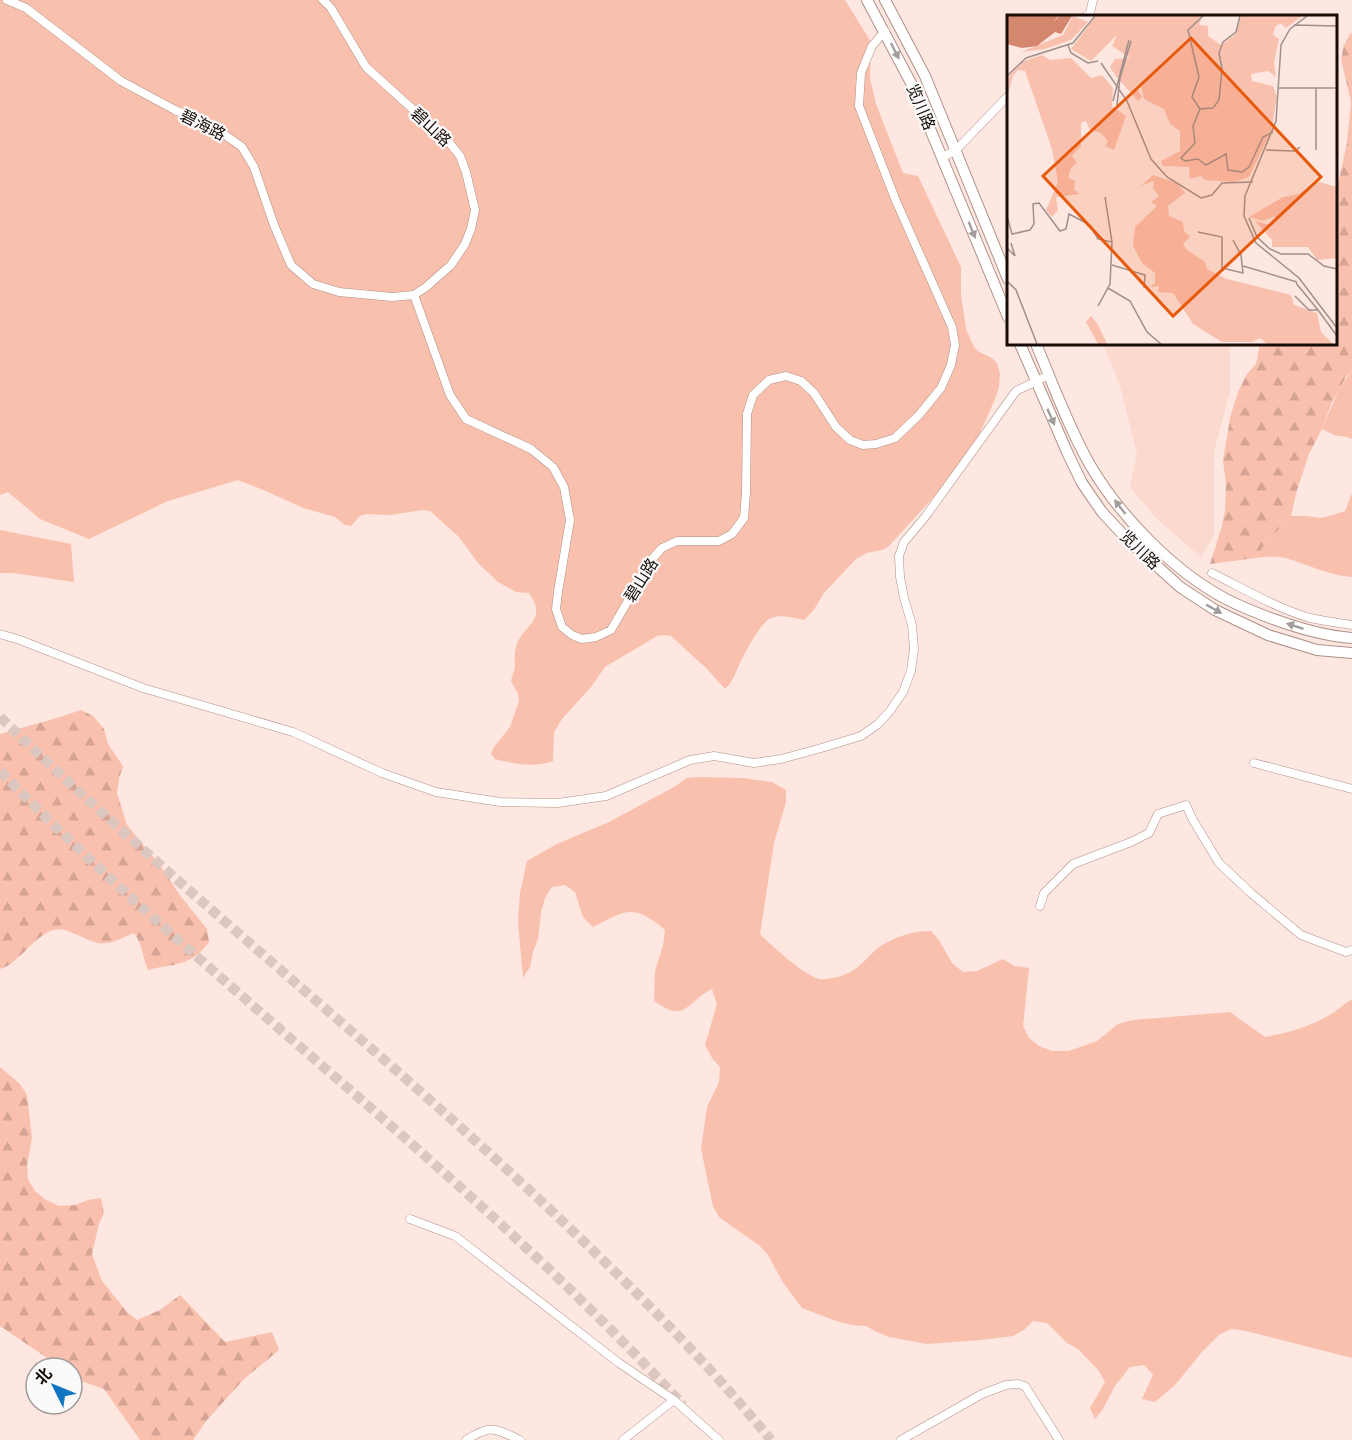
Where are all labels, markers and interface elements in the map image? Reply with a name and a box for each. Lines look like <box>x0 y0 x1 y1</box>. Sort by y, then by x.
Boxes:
inset map <box>1007 15 1337 345</box>
one-way arrow <box>890 43 900 60</box>
street label: 览川路 <box>903 81 939 133</box>
street label: 碧山路 <box>407 104 455 150</box>
street label: 碧海路 <box>177 106 229 144</box>
one-way arrow <box>967 222 977 240</box>
one-way arrow <box>1046 408 1056 426</box>
one-way arrow <box>1114 499 1126 514</box>
street label: 览川路 <box>1116 526 1164 574</box>
street label: 碧山路 <box>620 555 662 605</box>
one-way arrow <box>1206 604 1223 614</box>
one-way arrow <box>1286 621 1304 630</box>
north arrow <box>24 1356 84 1416</box>
text: 北 <box>31 1364 56 1388</box>

